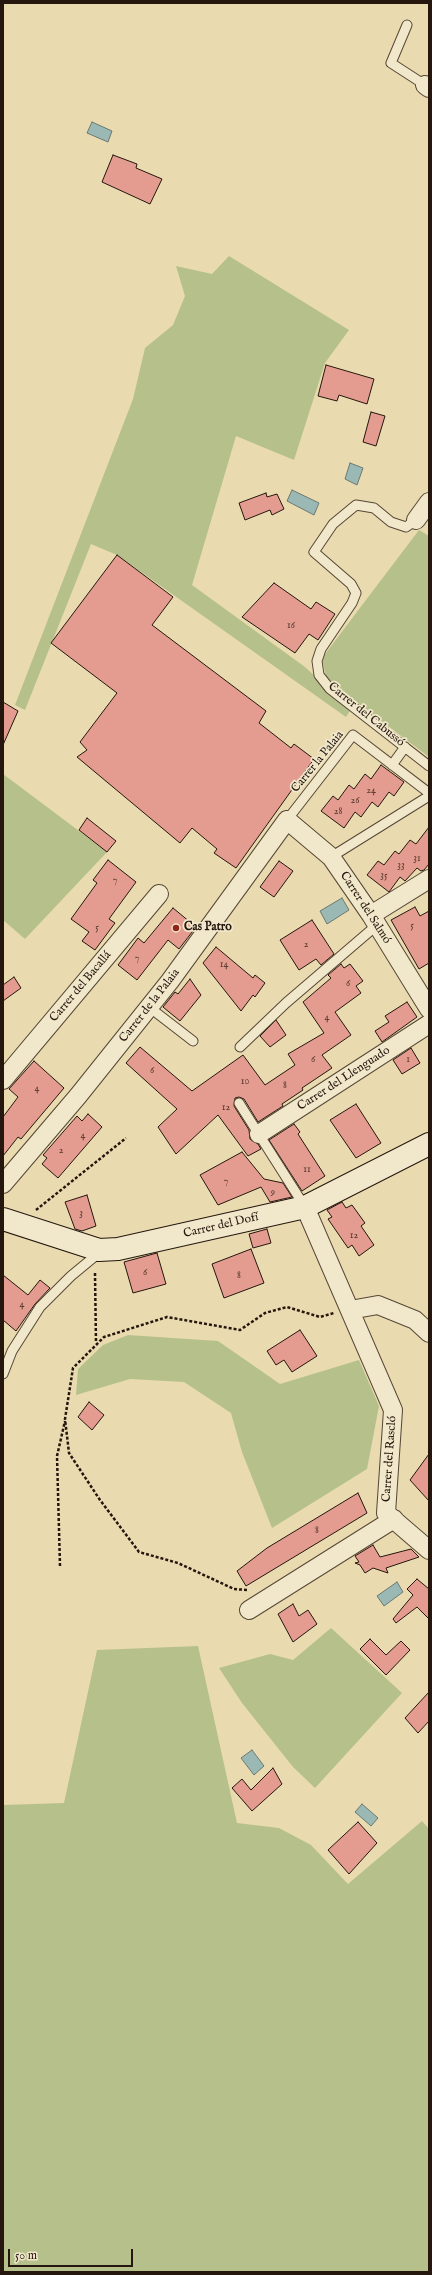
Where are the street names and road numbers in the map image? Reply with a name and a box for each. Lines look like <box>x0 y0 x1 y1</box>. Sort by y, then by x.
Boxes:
street label: Carrer del Cabussó <box>325 680 407 750</box>
street label: Carrer la Palaia <box>289 728 347 796</box>
street label: Carrer del Salmó <box>336 869 394 947</box>
street label: Carrer del Bacallá <box>47 949 115 1025</box>
street label: Carrer de la Palaia <box>117 966 183 1046</box>
street label: Carrer del Llenguado <box>295 1044 393 1114</box>
street label: Carrer del Dofí <box>182 1210 260 1242</box>
street label: Carrer del Rascló <box>380 1415 400 1503</box>

